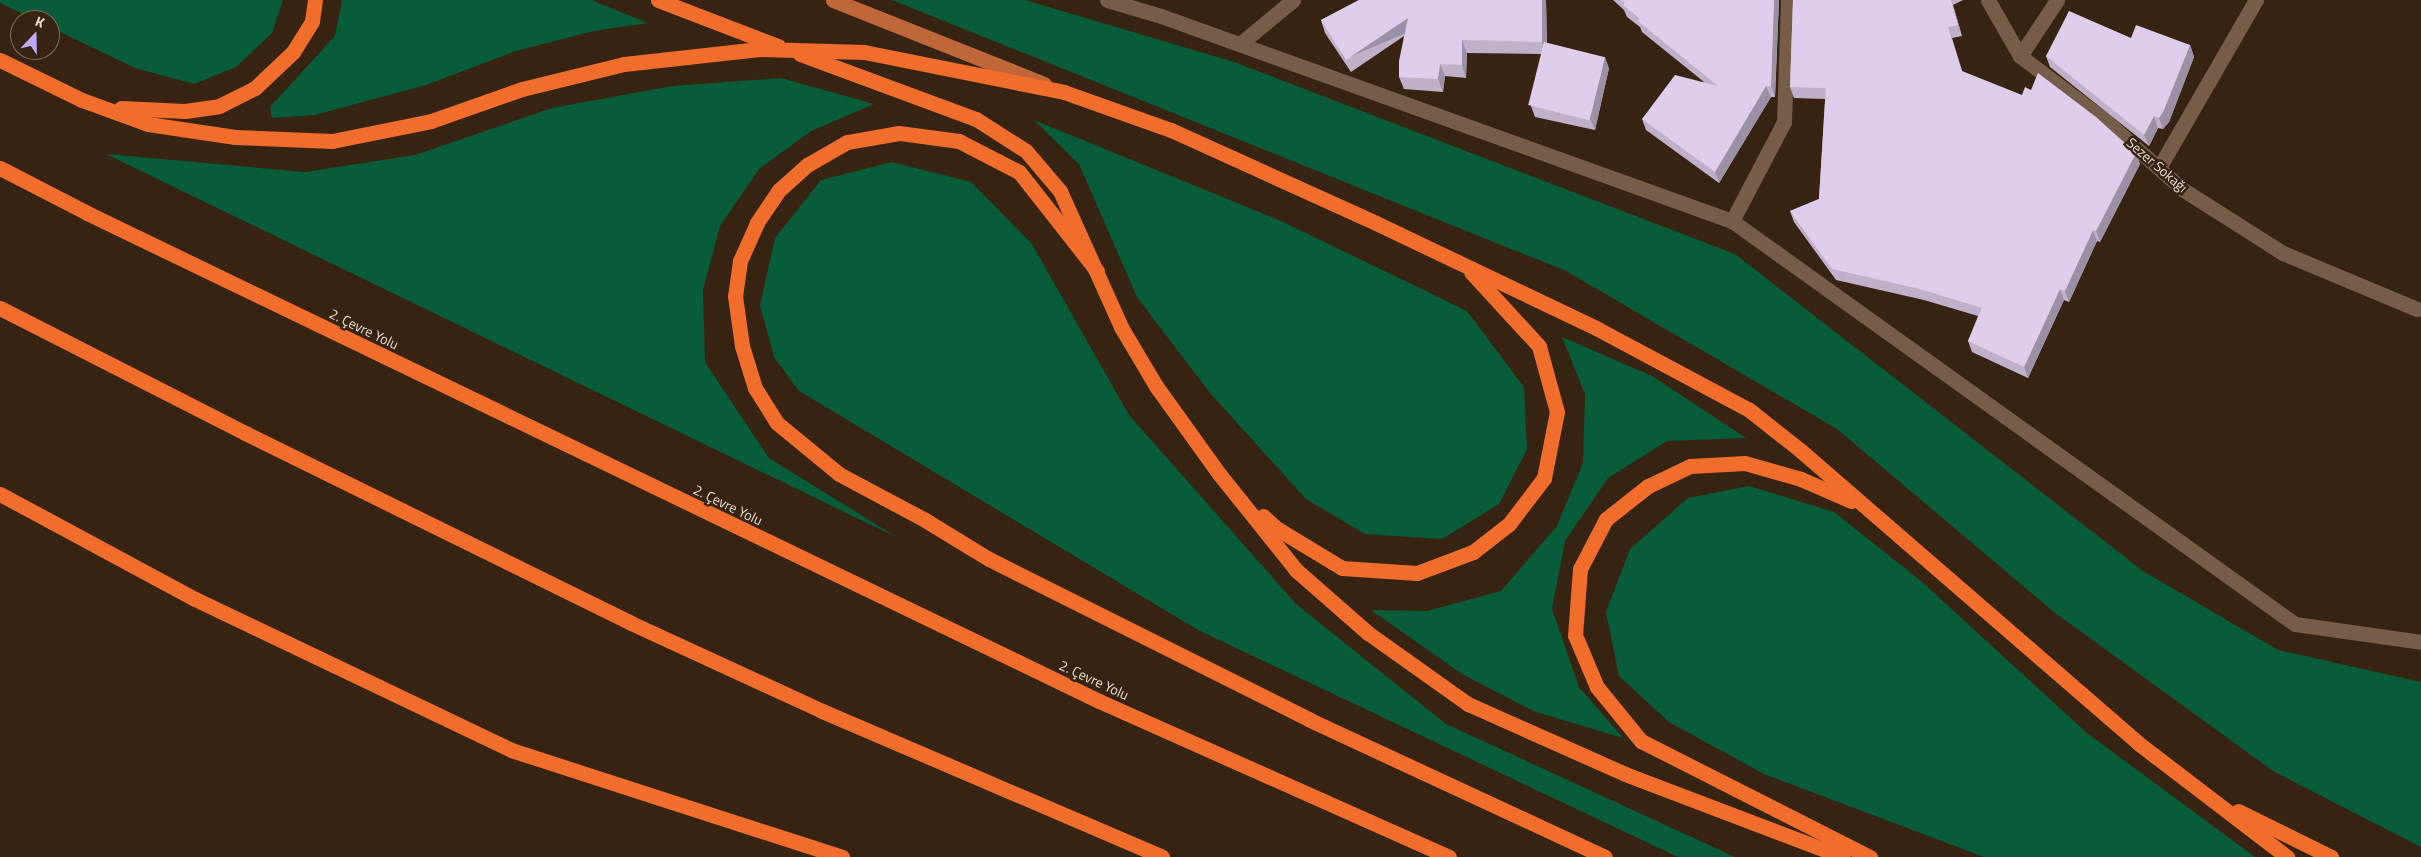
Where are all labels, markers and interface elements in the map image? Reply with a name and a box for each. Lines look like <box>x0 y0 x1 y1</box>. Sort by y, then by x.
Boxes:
north arrow <box>10 10 60 60</box>
text: K <box>33 10 48 33</box>
street label: Sezer Sokağı <box>2123 134 2191 196</box>
street label: 2. Çevre Yolu <box>327 305 401 353</box>
street label: 2. Çevre Yolu <box>691 481 765 529</box>
street label: 2. Çevre Yolu <box>1057 657 1131 703</box>

